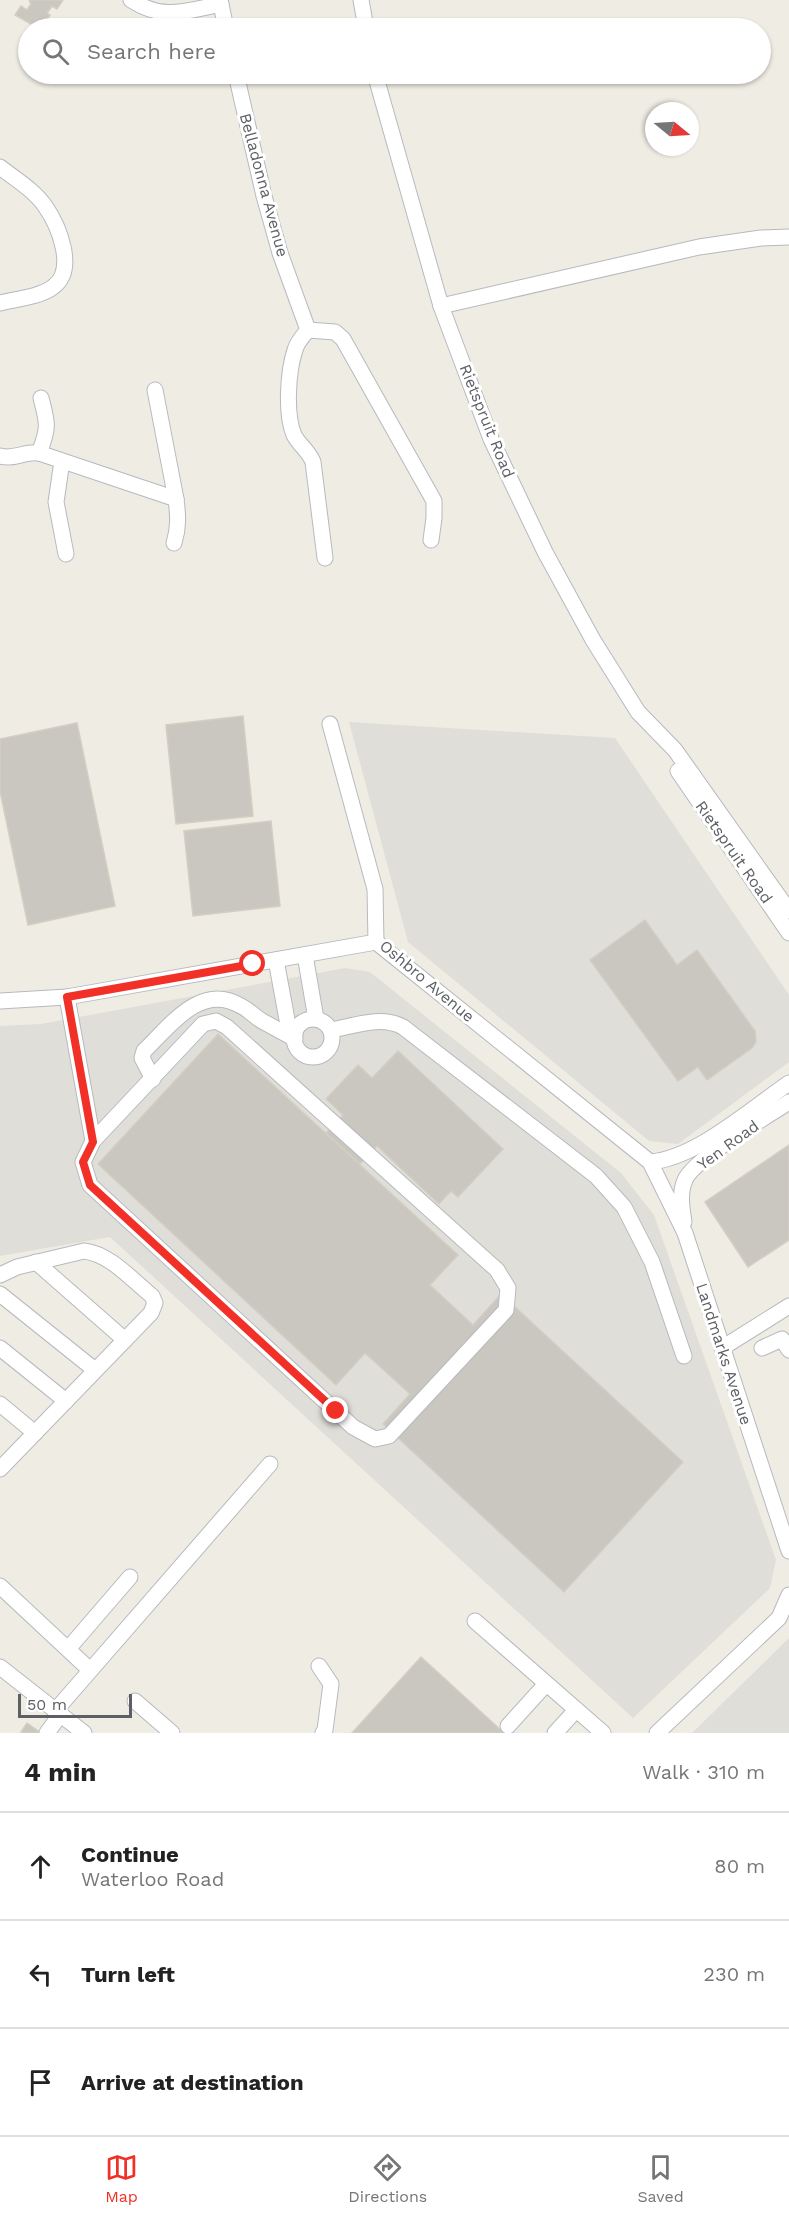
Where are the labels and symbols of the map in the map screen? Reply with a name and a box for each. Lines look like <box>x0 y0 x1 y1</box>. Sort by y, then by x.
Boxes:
north arrow <box>645 102 699 156</box>
street label: Belladonna Avenue <box>236 111 292 259</box>
street label: Rietspruit Road <box>456 361 518 481</box>
street label: Rietspruit Road <box>692 797 776 907</box>
street label: Oshbro Avenue <box>376 936 478 1026</box>
route start <box>239 950 265 976</box>
street label: Yen Road <box>693 1116 763 1174</box>
street label: Landmarks Avenue <box>692 1281 756 1427</box>
route end <box>322 1397 348 1423</box>
scale bar <box>18 1691 132 1718</box>

